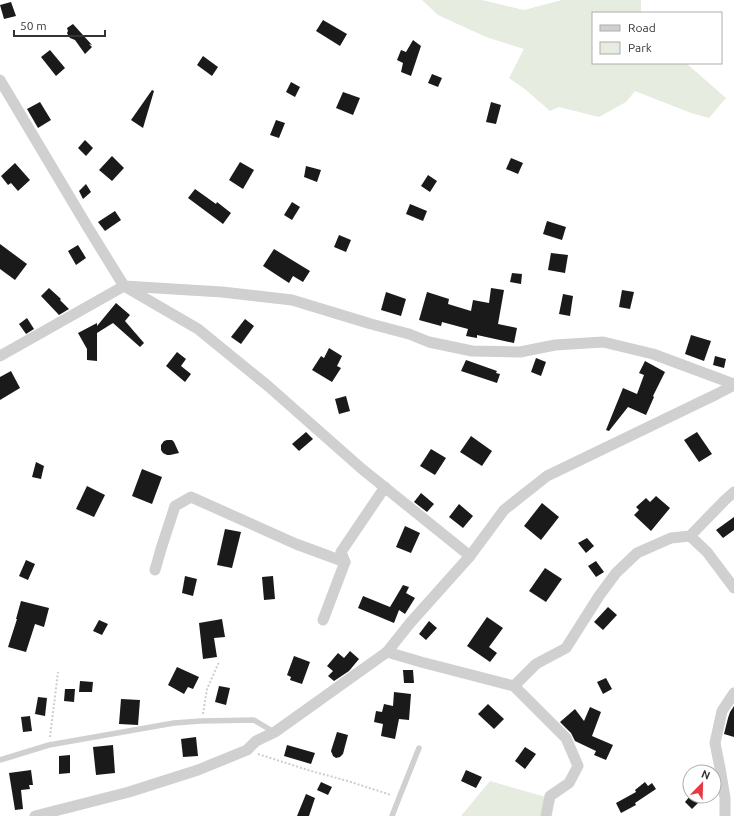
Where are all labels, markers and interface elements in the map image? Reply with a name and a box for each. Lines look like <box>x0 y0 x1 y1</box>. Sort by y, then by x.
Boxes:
scale bar <box>14 12 105 38</box>
legend <box>592 12 722 64</box>
text: 50 m <box>20 19 47 32</box>
text: Road <box>628 21 656 34</box>
text: Park <box>628 41 652 54</box>
north arrow <box>682 764 722 804</box>
text: N <box>700 768 712 782</box>

